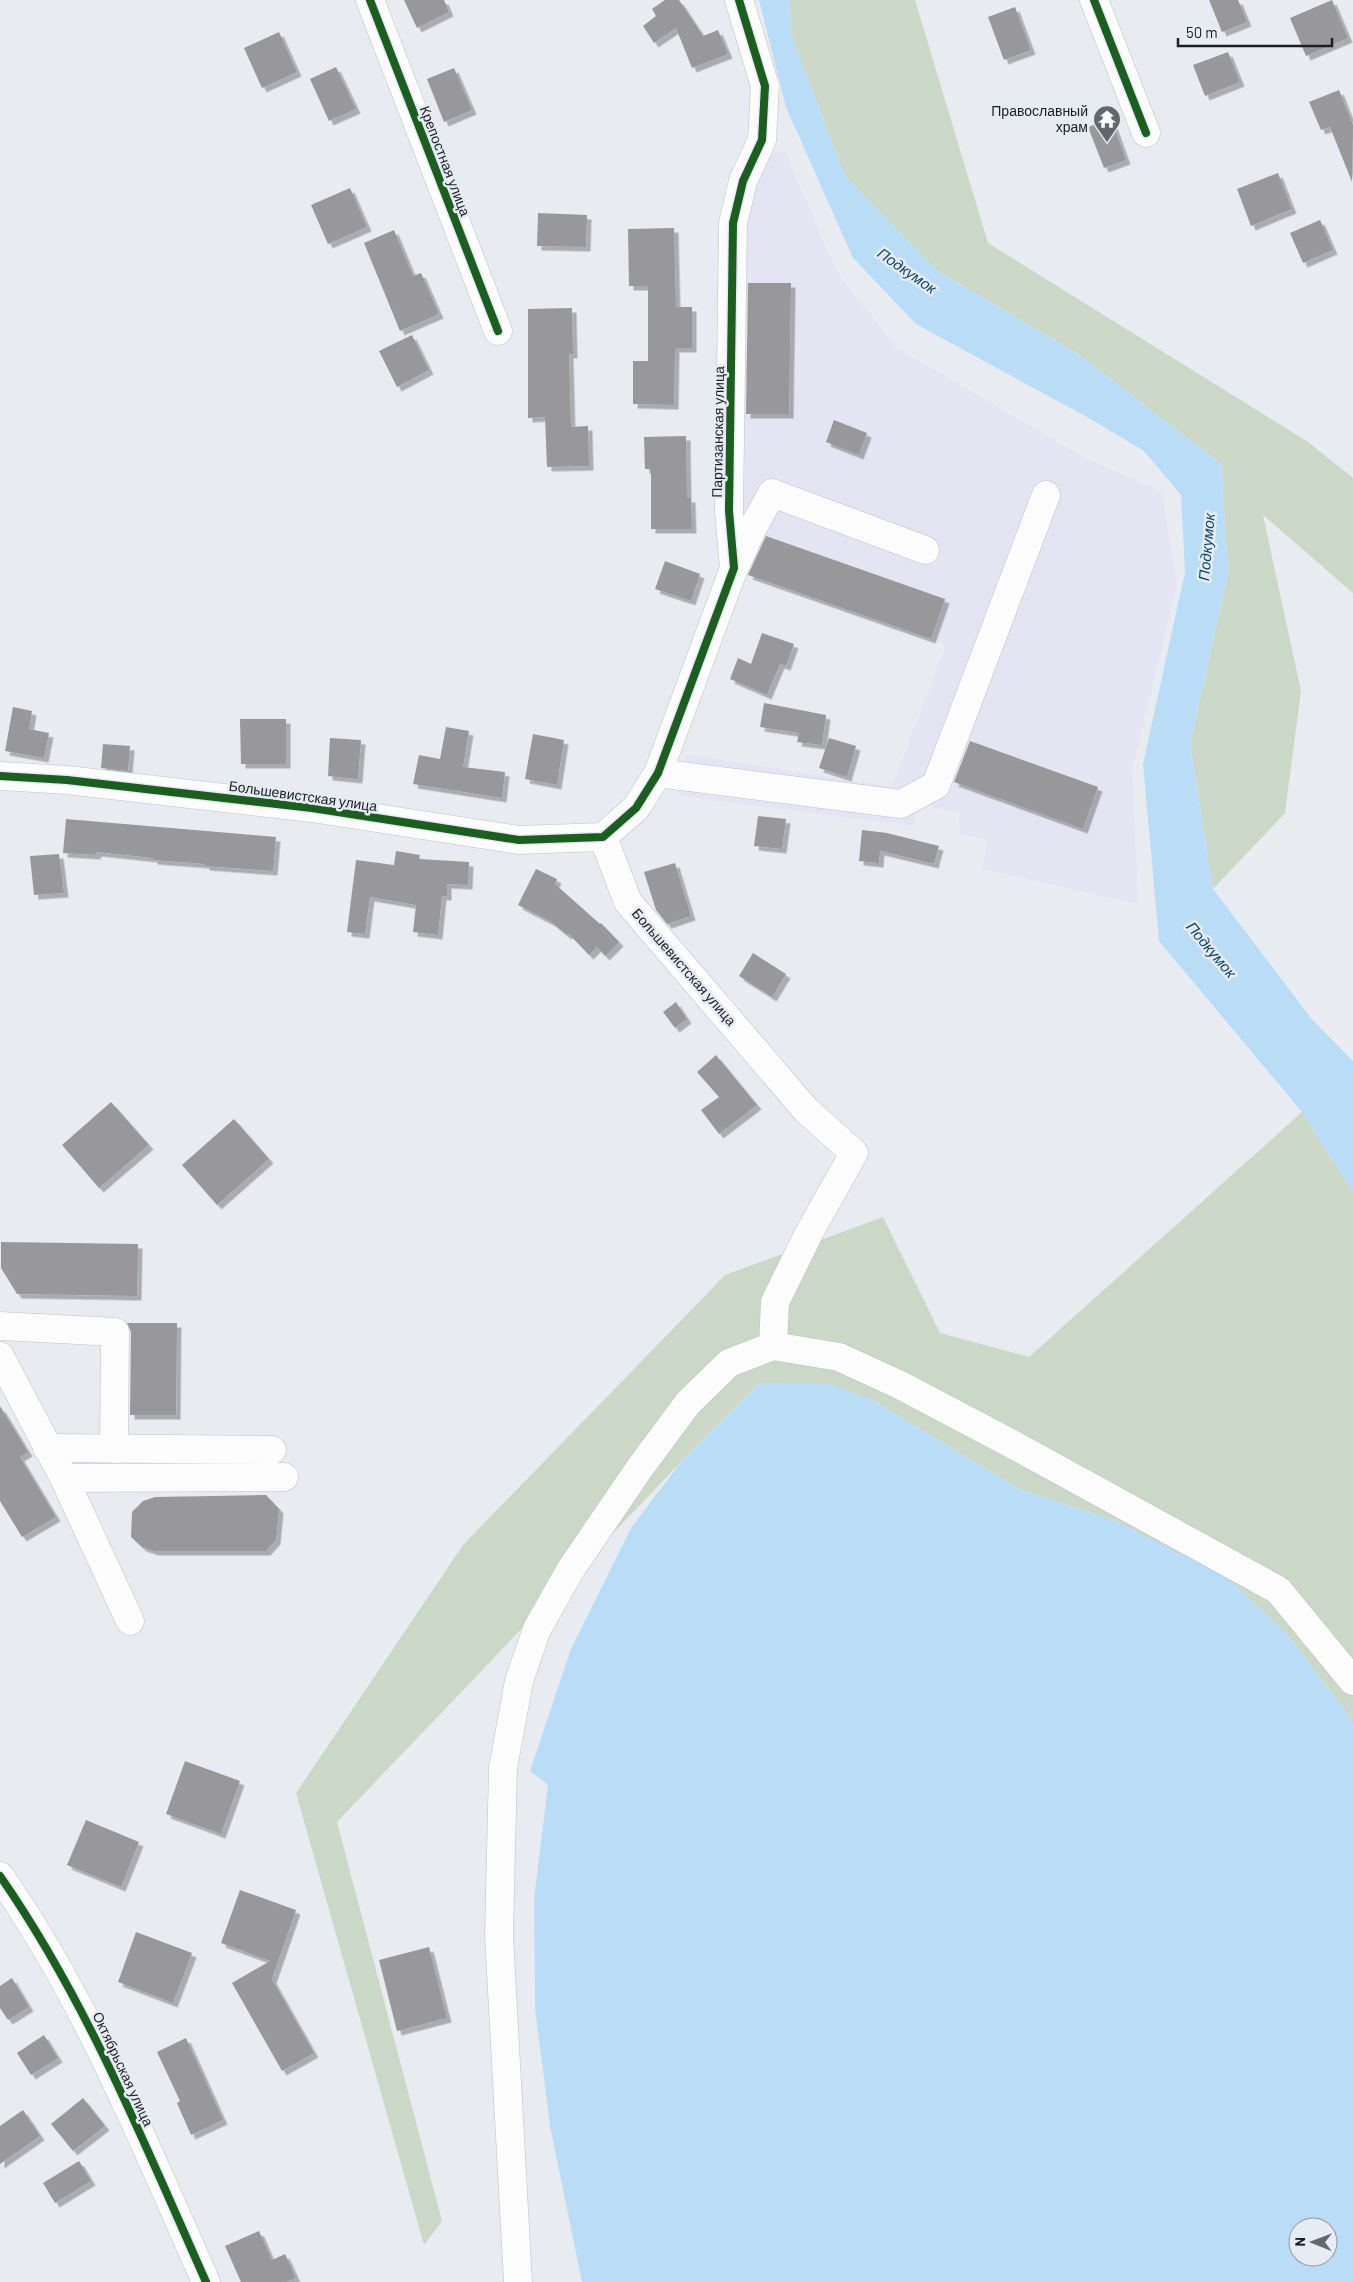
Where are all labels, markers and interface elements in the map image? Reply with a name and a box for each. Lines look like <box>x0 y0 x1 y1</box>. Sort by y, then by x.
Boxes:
scale bar <box>1178 15 1332 47</box>
text: 50 m <box>1186 23 1218 41</box>
place label: Православный храм <box>991 102 1088 135</box>
street label: Крепостная улица <box>417 103 474 219</box>
temple icon: Православный храм <box>1092 104 1122 143</box>
water label: Подкумок <box>875 243 941 298</box>
street label: Партизанская улица <box>708 366 727 498</box>
water label: Подкумок <box>1194 511 1218 581</box>
street label: Большевистская улица <box>228 777 379 814</box>
street label: Большевистская улица <box>629 905 740 1029</box>
water label: Подкумок <box>1183 918 1241 982</box>
street label: Октябрьская улица <box>89 2009 158 2129</box>
north arrow <box>1288 2217 1338 2267</box>
text: N <box>1291 2237 1308 2247</box>

